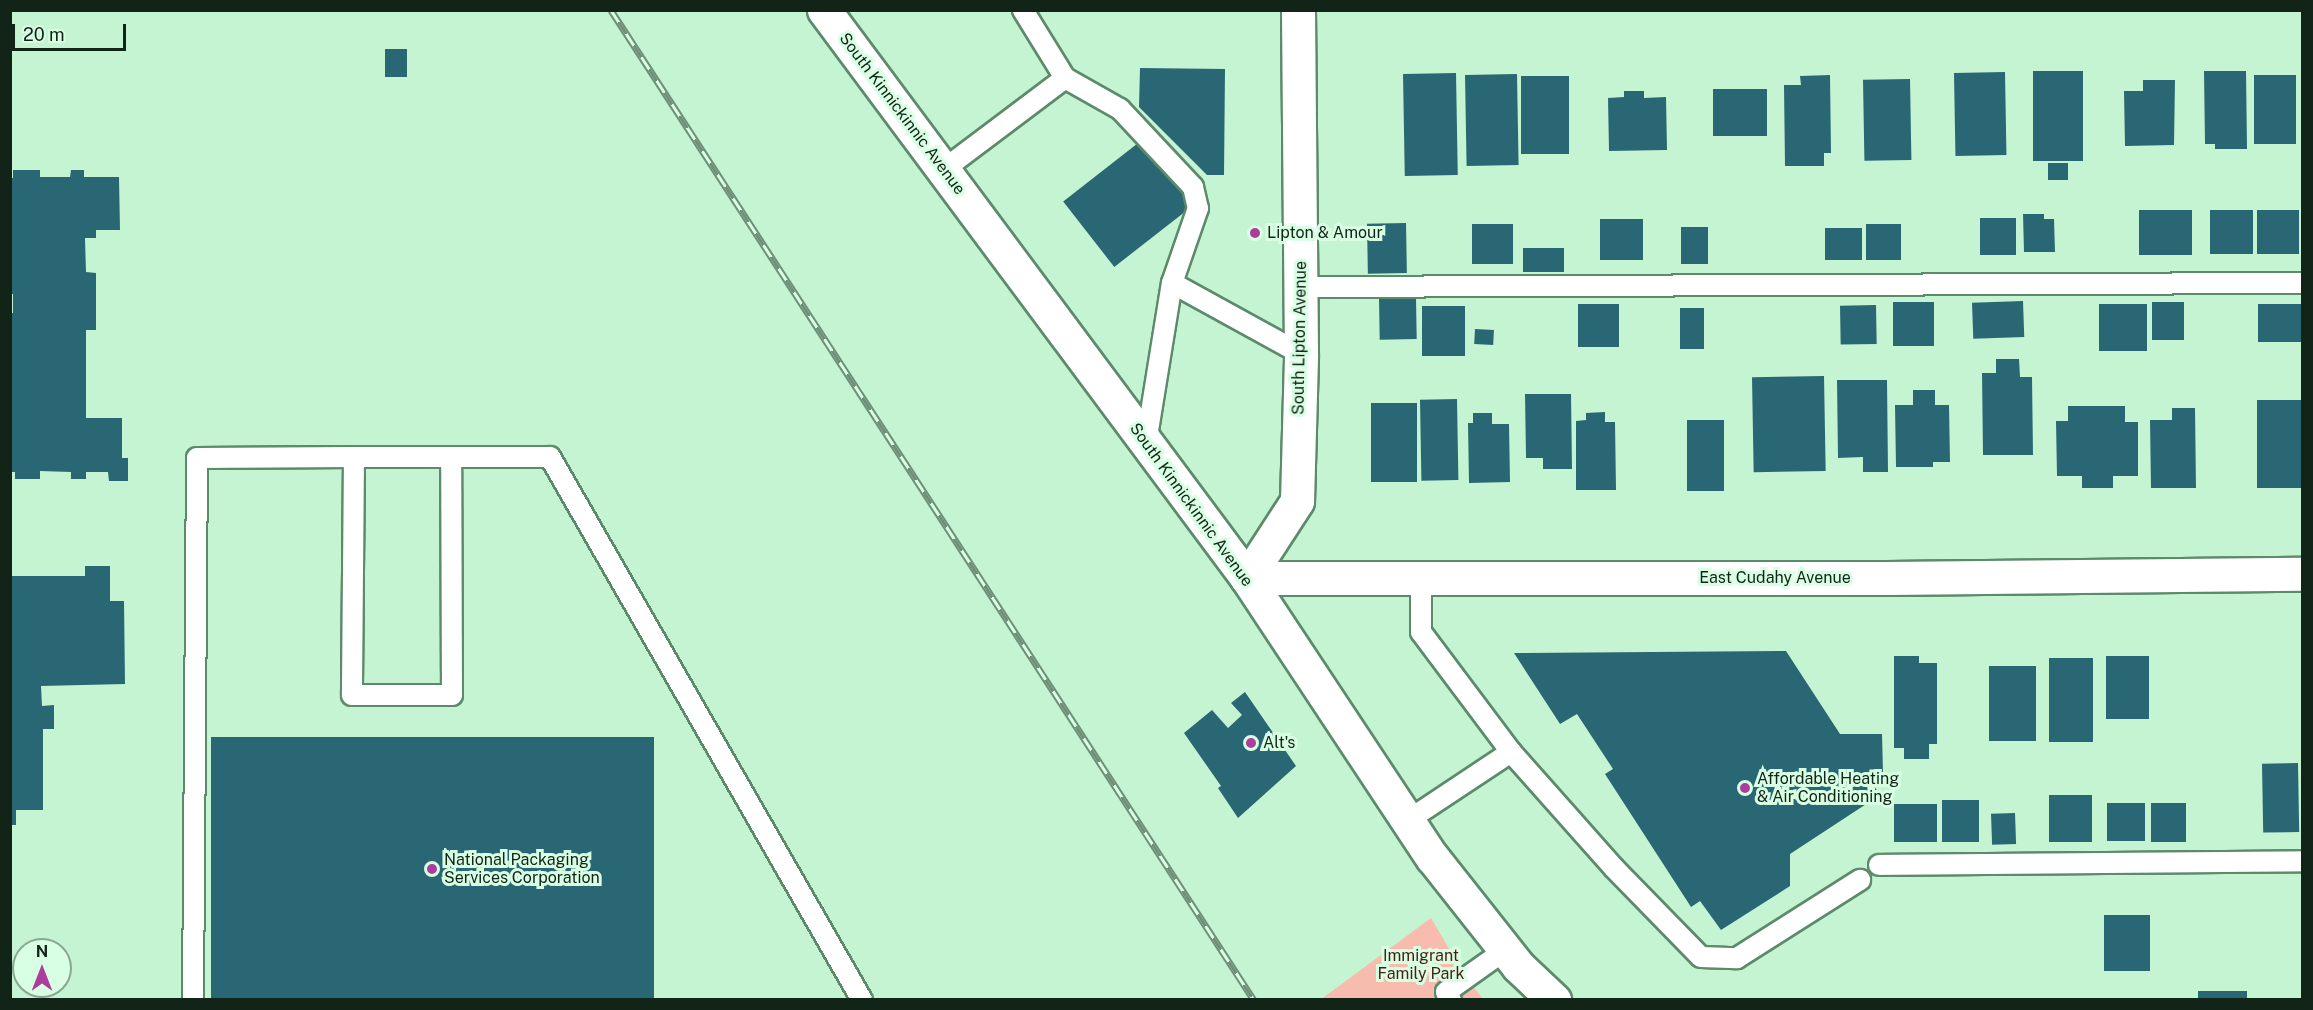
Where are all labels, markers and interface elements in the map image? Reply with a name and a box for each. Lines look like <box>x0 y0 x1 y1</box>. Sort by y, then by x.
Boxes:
scale bar <box>15 12 129 50</box>
text: 20 m <box>23 24 65 45</box>
street label: South Kinnickinnic Avenue <box>835 29 969 199</box>
place label: Lipton & Amour <box>1267 223 1383 243</box>
marker: Lipton & Amour <box>1248 226 1262 240</box>
street label: South Lipton Avenue <box>1289 261 1311 415</box>
street label: South Kinnickinnic Avenue <box>1125 420 1257 590</box>
street label: East Cudahy Avenue <box>1699 568 1851 588</box>
place label: Alt's <box>1263 733 1295 753</box>
marker: Alt's <box>1244 736 1258 750</box>
place label: Affordable Heating & Air Conditioning <box>1757 769 1899 807</box>
marker: Affordable Heating & Air Conditioning <box>1738 781 1752 795</box>
place label: National Packaging Services Corporation <box>444 850 600 888</box>
marker: National Packaging Services Corporation <box>425 862 439 876</box>
north arrow <box>12 938 72 998</box>
text: N <box>36 942 48 961</box>
park label: Immigrant Family Park <box>1377 946 1465 984</box>

